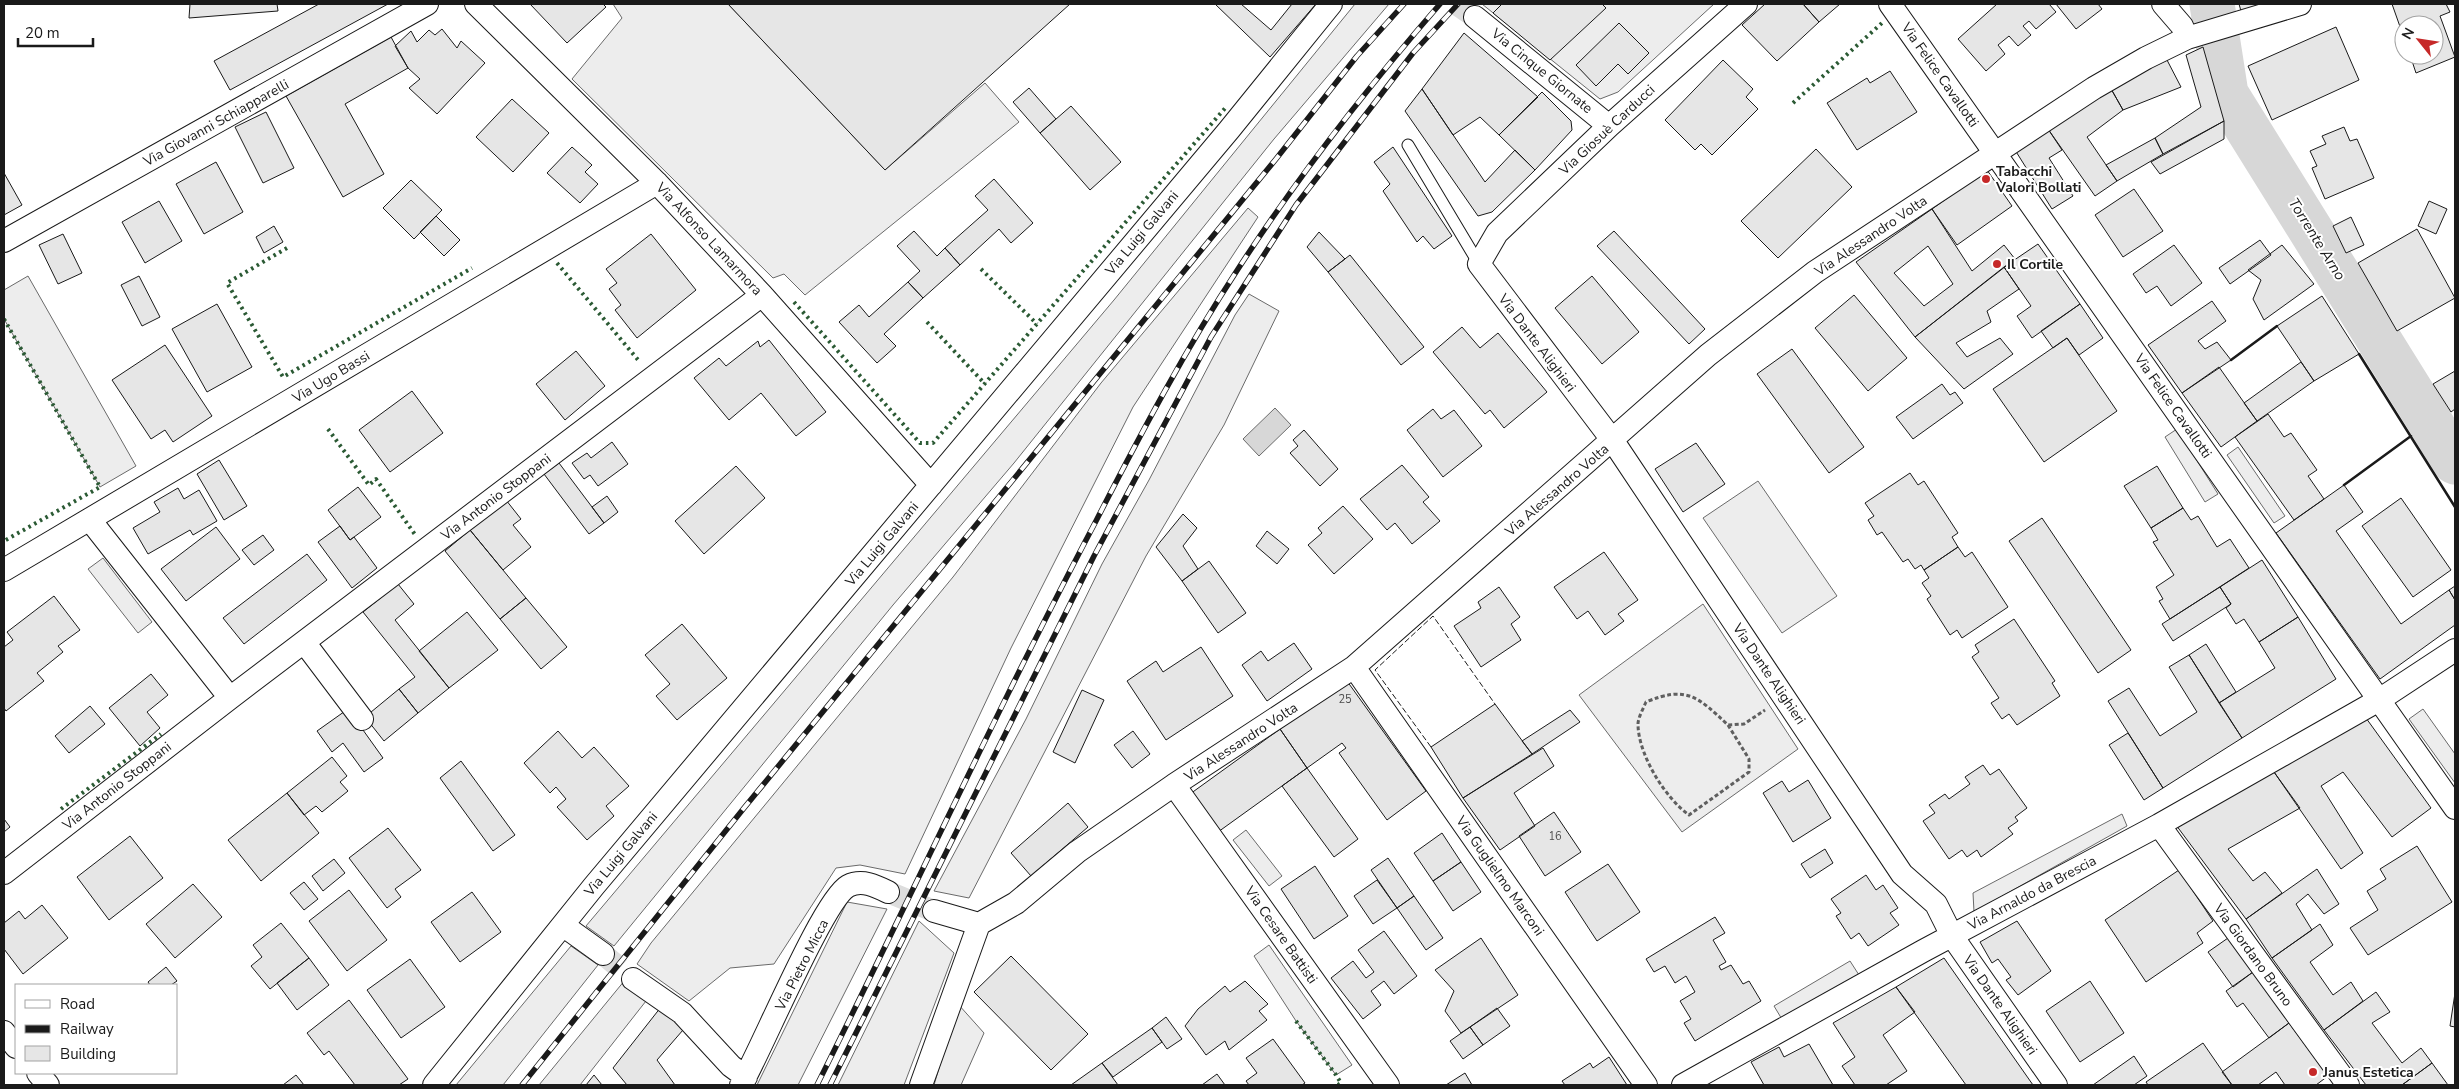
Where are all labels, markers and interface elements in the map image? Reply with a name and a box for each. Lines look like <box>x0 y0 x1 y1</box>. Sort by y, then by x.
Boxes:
scale bar <box>18 15 92 47</box>
north arrow <box>2394 15 2444 65</box>
street label: Via Felice Cavallotti <box>1896 18 1983 131</box>
text: 20 m <box>25 23 60 43</box>
street label: Via Cinque Giornate <box>1486 24 1597 118</box>
text: N <box>2397 24 2419 43</box>
street label: Via Giovanni Schiapparelli <box>139 75 292 171</box>
street label: Via Giosuè Carducci <box>1554 81 1659 180</box>
place label: Tabacchi Valori Bollati <box>1995 162 2081 197</box>
marker: Tabacchi Valori Bollati <box>1980 173 1992 185</box>
street label: Via Alfonso Lamarmora <box>651 178 766 300</box>
street label: Via Luigi Galvani <box>1100 187 1183 280</box>
street label: Via Alessandro Volta <box>1810 191 1931 281</box>
water label: Torrente Arno <box>2284 194 2350 284</box>
place label: Il Cortile <box>2007 255 2063 274</box>
marker: Il Cortile <box>1991 258 2003 270</box>
street label: Via Dante Alighieri <box>1493 289 1580 396</box>
street label: Via Ugo Bassi <box>288 346 373 408</box>
street label: Via Felice Cavallotti <box>2129 349 2216 462</box>
street label: Via Alessandro Volta <box>1500 440 1613 541</box>
street label: Via Antonio Stoppani <box>436 449 555 545</box>
street label: Via Luigi Galvani <box>840 498 923 591</box>
street label: Via Dante Alighieri <box>1727 619 1810 728</box>
house number: 25 <box>1338 692 1352 707</box>
street label: Via Alessandro Volta <box>1180 698 1301 786</box>
street label: Via Antonio Stoppani <box>58 737 175 835</box>
street label: Via Luigi Galvani <box>579 808 662 901</box>
street label: Via Guglielmo Marconi <box>1451 812 1549 940</box>
house number: 16 <box>1548 829 1562 844</box>
street label: Via Arnaldo da Brescia <box>1964 851 2100 935</box>
street label: Via Cesare Battisti <box>1240 882 1322 988</box>
street label: Via Giordano Bruno <box>2209 899 2297 1011</box>
street label: Via Pietro Micca <box>770 916 833 1015</box>
street label: Via Dante Alighieri <box>1958 950 2042 1059</box>
legend <box>15 984 178 1074</box>
text: Road <box>60 994 95 1014</box>
text: Railway <box>60 1019 114 1039</box>
text: Building <box>60 1044 116 1064</box>
place label: Janus Estetica <box>2322 1063 2414 1082</box>
marker: Janus Estetica <box>2307 1066 2319 1078</box>

